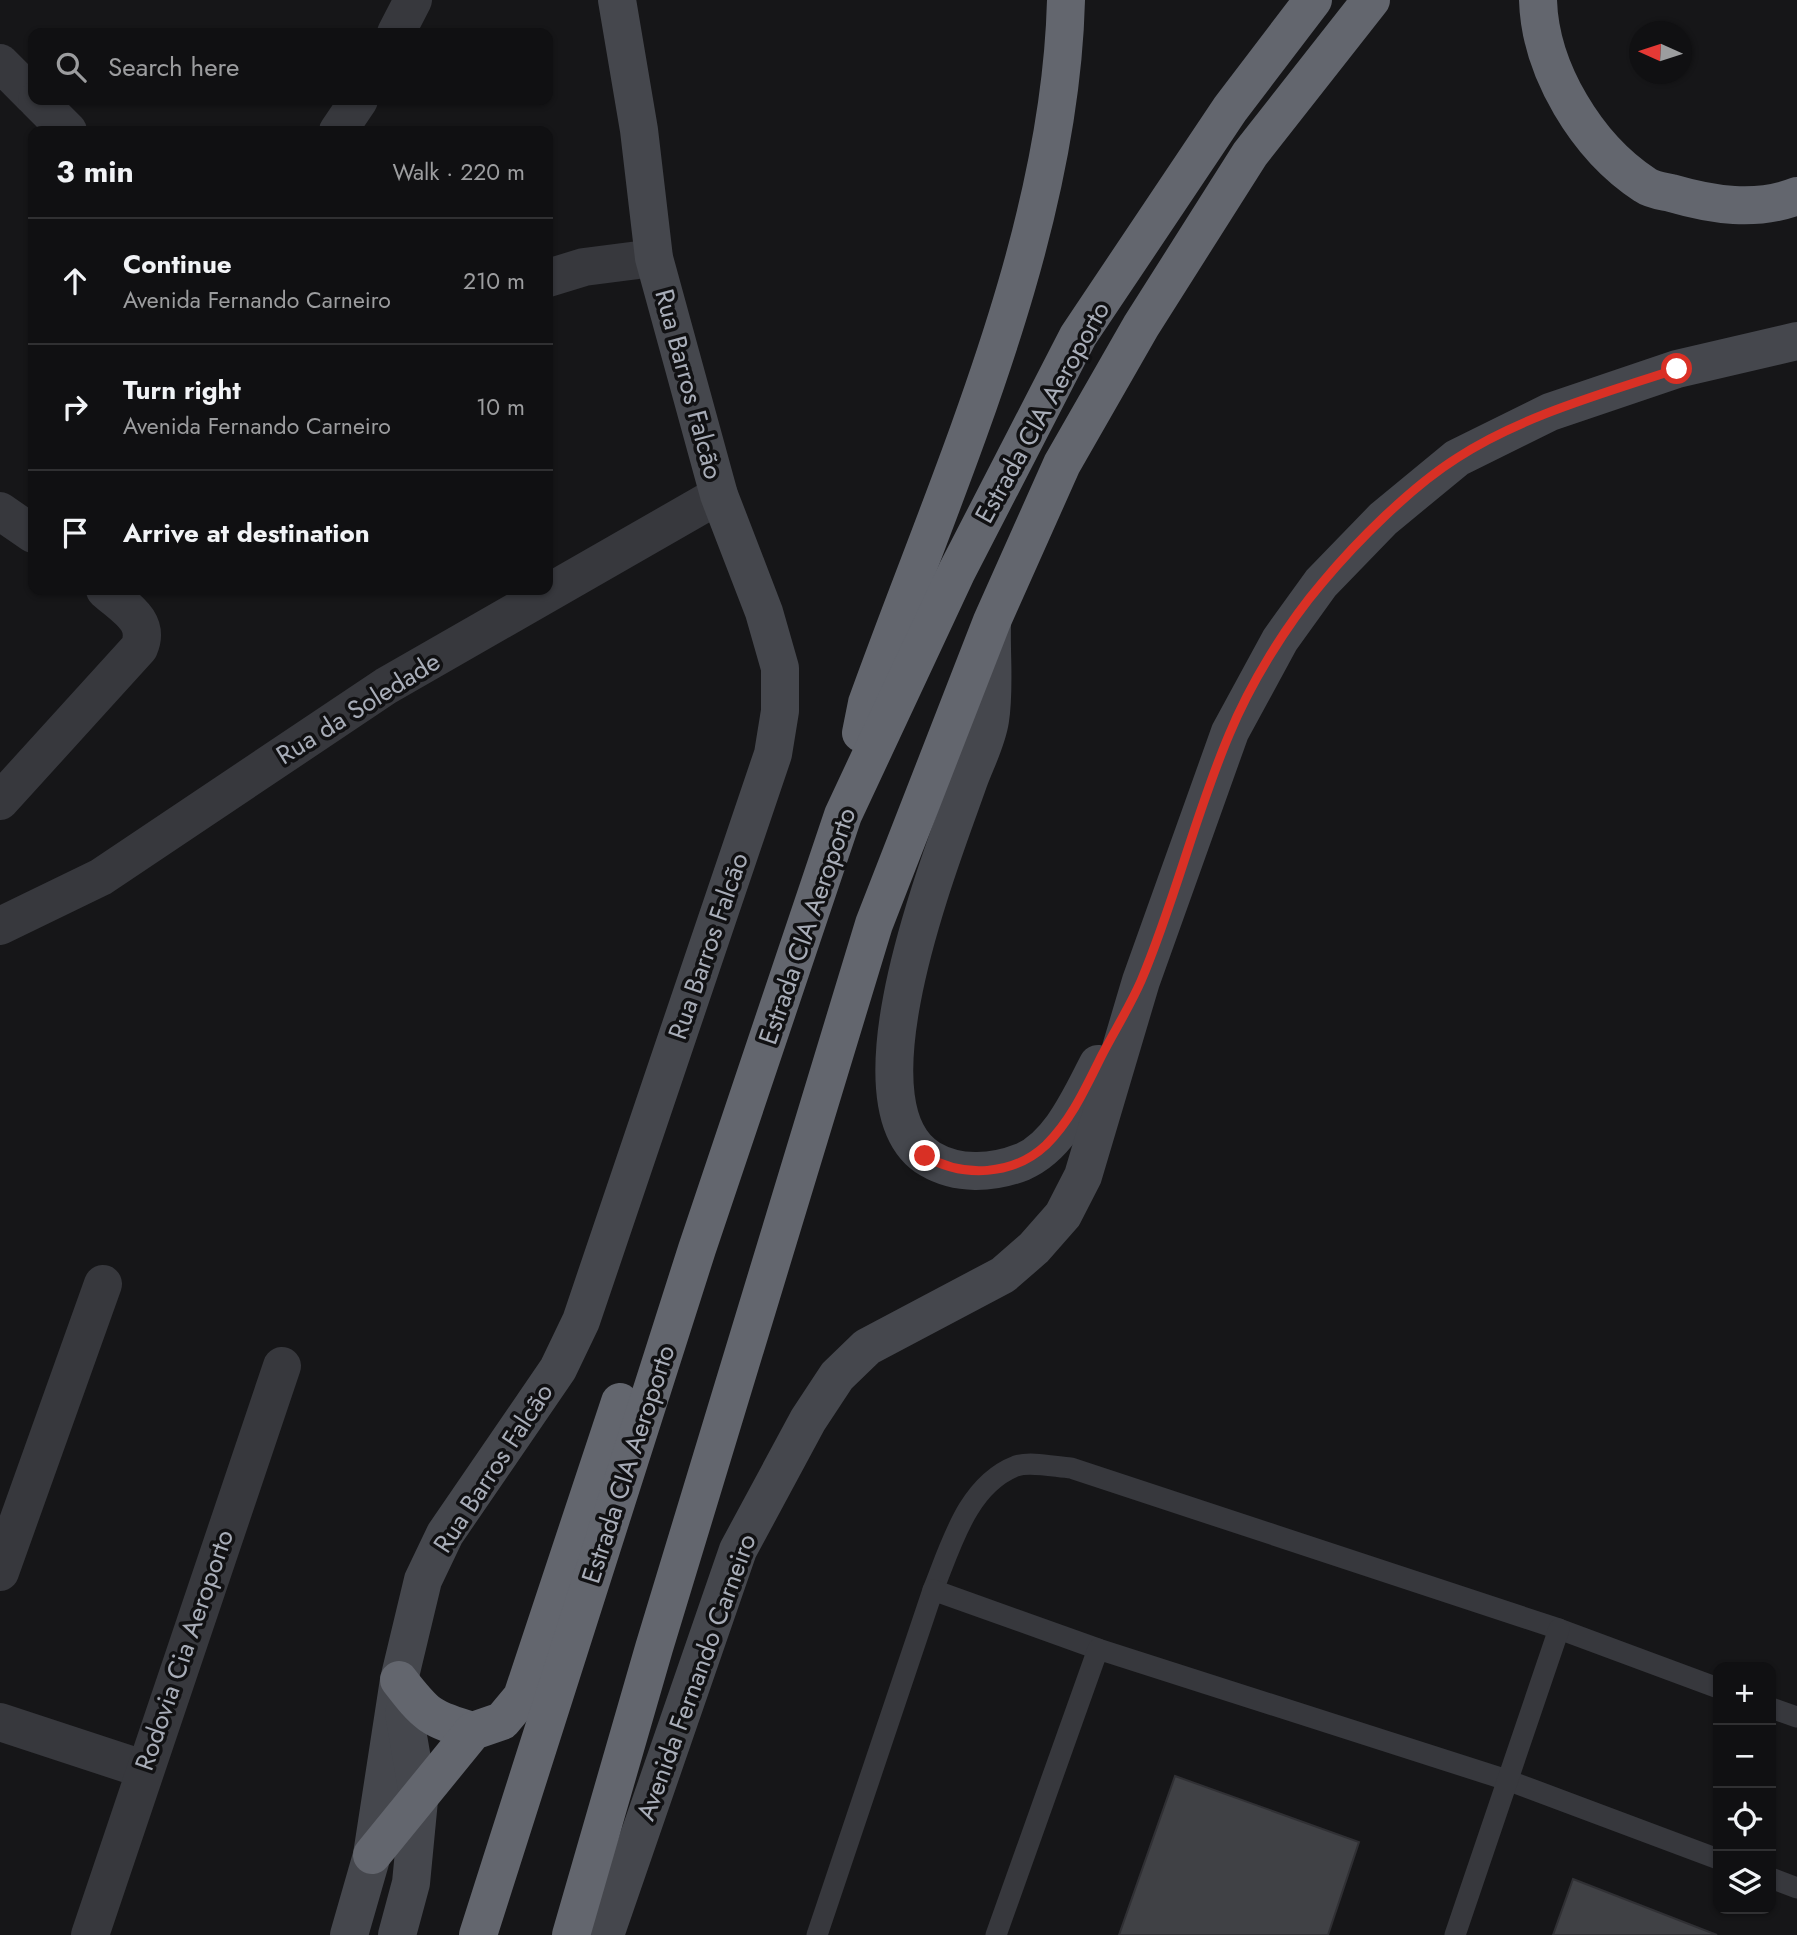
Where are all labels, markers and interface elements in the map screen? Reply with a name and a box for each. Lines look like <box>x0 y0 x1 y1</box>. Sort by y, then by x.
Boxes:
north arrow <box>1629 21 1692 84</box>
search box <box>28 28 553 105</box>
icon: search <box>52 48 90 86</box>
text: Search here <box>108 48 240 86</box>
text: 3 min <box>56 150 134 193</box>
text: Walk · 220 m <box>393 155 525 189</box>
text: Continue <box>123 245 232 283</box>
icon: ahead <box>56 262 94 300</box>
text: 210 m <box>463 264 525 298</box>
text: Avenida Fernando Carneiro <box>123 283 391 317</box>
street label: Rua Barros Falcão <box>645 285 733 483</box>
street label: Estrada CIA Aeroporto <box>965 294 1119 530</box>
route start <box>1661 353 1692 384</box>
text: Turn right <box>123 371 241 409</box>
icon: right <box>56 388 94 426</box>
text: 10 m <box>476 390 525 424</box>
text: Avenida Fernando Carneiro <box>123 409 391 443</box>
icon: arrive <box>56 514 94 552</box>
text: Arrive at destination <box>123 514 370 552</box>
street label: Rua da Soledade <box>269 642 447 774</box>
street label: Estrada CIA Aeroporto <box>749 802 865 1050</box>
street label: Rua Barros Falcão <box>658 847 758 1045</box>
route end <box>909 1140 940 1171</box>
street label: Estrada CIA Aeroporto <box>572 1340 684 1588</box>
street label: Rua Barros Falcão <box>424 1376 562 1560</box>
street label: Rodovia Cia Aeroporto <box>125 1524 243 1776</box>
street label: Avenida Fernando Carneiro <box>626 1528 766 1826</box>
map controls <box>1713 1662 1776 1914</box>
button: + <box>1713 1662 1776 1725</box>
button: − <box>1713 1725 1776 1788</box>
button: locate <box>1713 1788 1776 1851</box>
button: layers <box>1713 1851 1776 1914</box>

